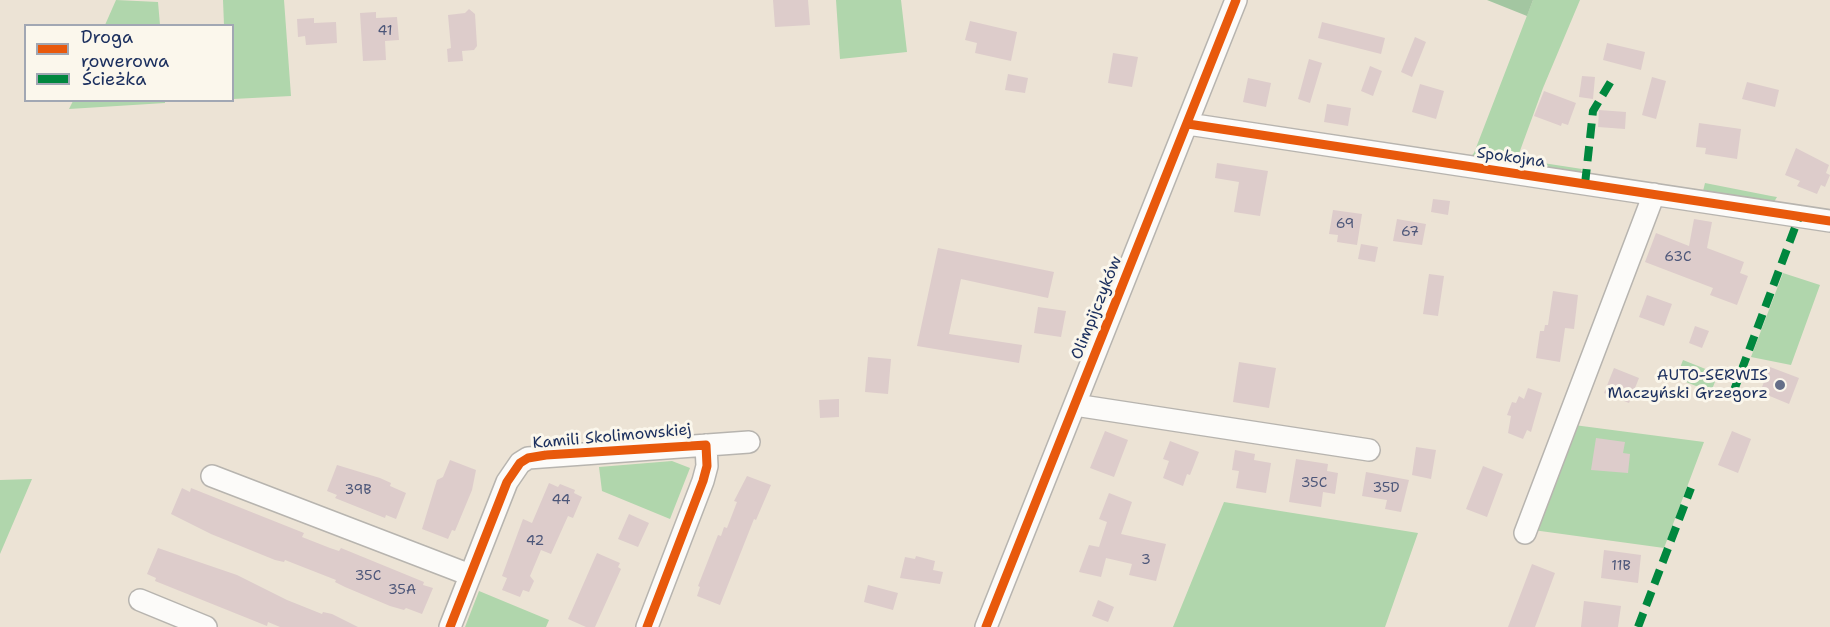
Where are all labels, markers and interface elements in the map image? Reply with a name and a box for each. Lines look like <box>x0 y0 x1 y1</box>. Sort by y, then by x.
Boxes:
house number: 41 <box>378 23 392 39</box>
legend <box>24 24 234 102</box>
text: Droga rowerowa <box>81 25 169 73</box>
text: Ścieżka <box>82 67 146 91</box>
street label: Spokojna <box>1475 144 1547 172</box>
house number: 69 <box>1336 216 1354 232</box>
house number: 67 <box>1401 224 1419 240</box>
house number: 63C <box>1664 249 1692 265</box>
street label: Olimpijczyków <box>1067 253 1127 363</box>
place label: AUTO-SERWIS Maczyński Grzegorz <box>1607 366 1768 404</box>
marker: AUTO-SERWIS Maczyński Grzegorz <box>1773 378 1787 392</box>
street label: Kamili Skolimowskiej <box>532 420 692 454</box>
house number: 35C <box>1301 475 1327 491</box>
house number: 35D <box>1372 480 1400 496</box>
house number: 39B <box>344 482 372 498</box>
house number: 44 <box>551 492 571 508</box>
house number: 42 <box>526 533 544 549</box>
house number: 3 <box>1141 552 1151 568</box>
house number: 11B <box>1611 558 1631 574</box>
house number: 35C <box>355 568 381 584</box>
house number: 35A <box>388 582 416 598</box>

